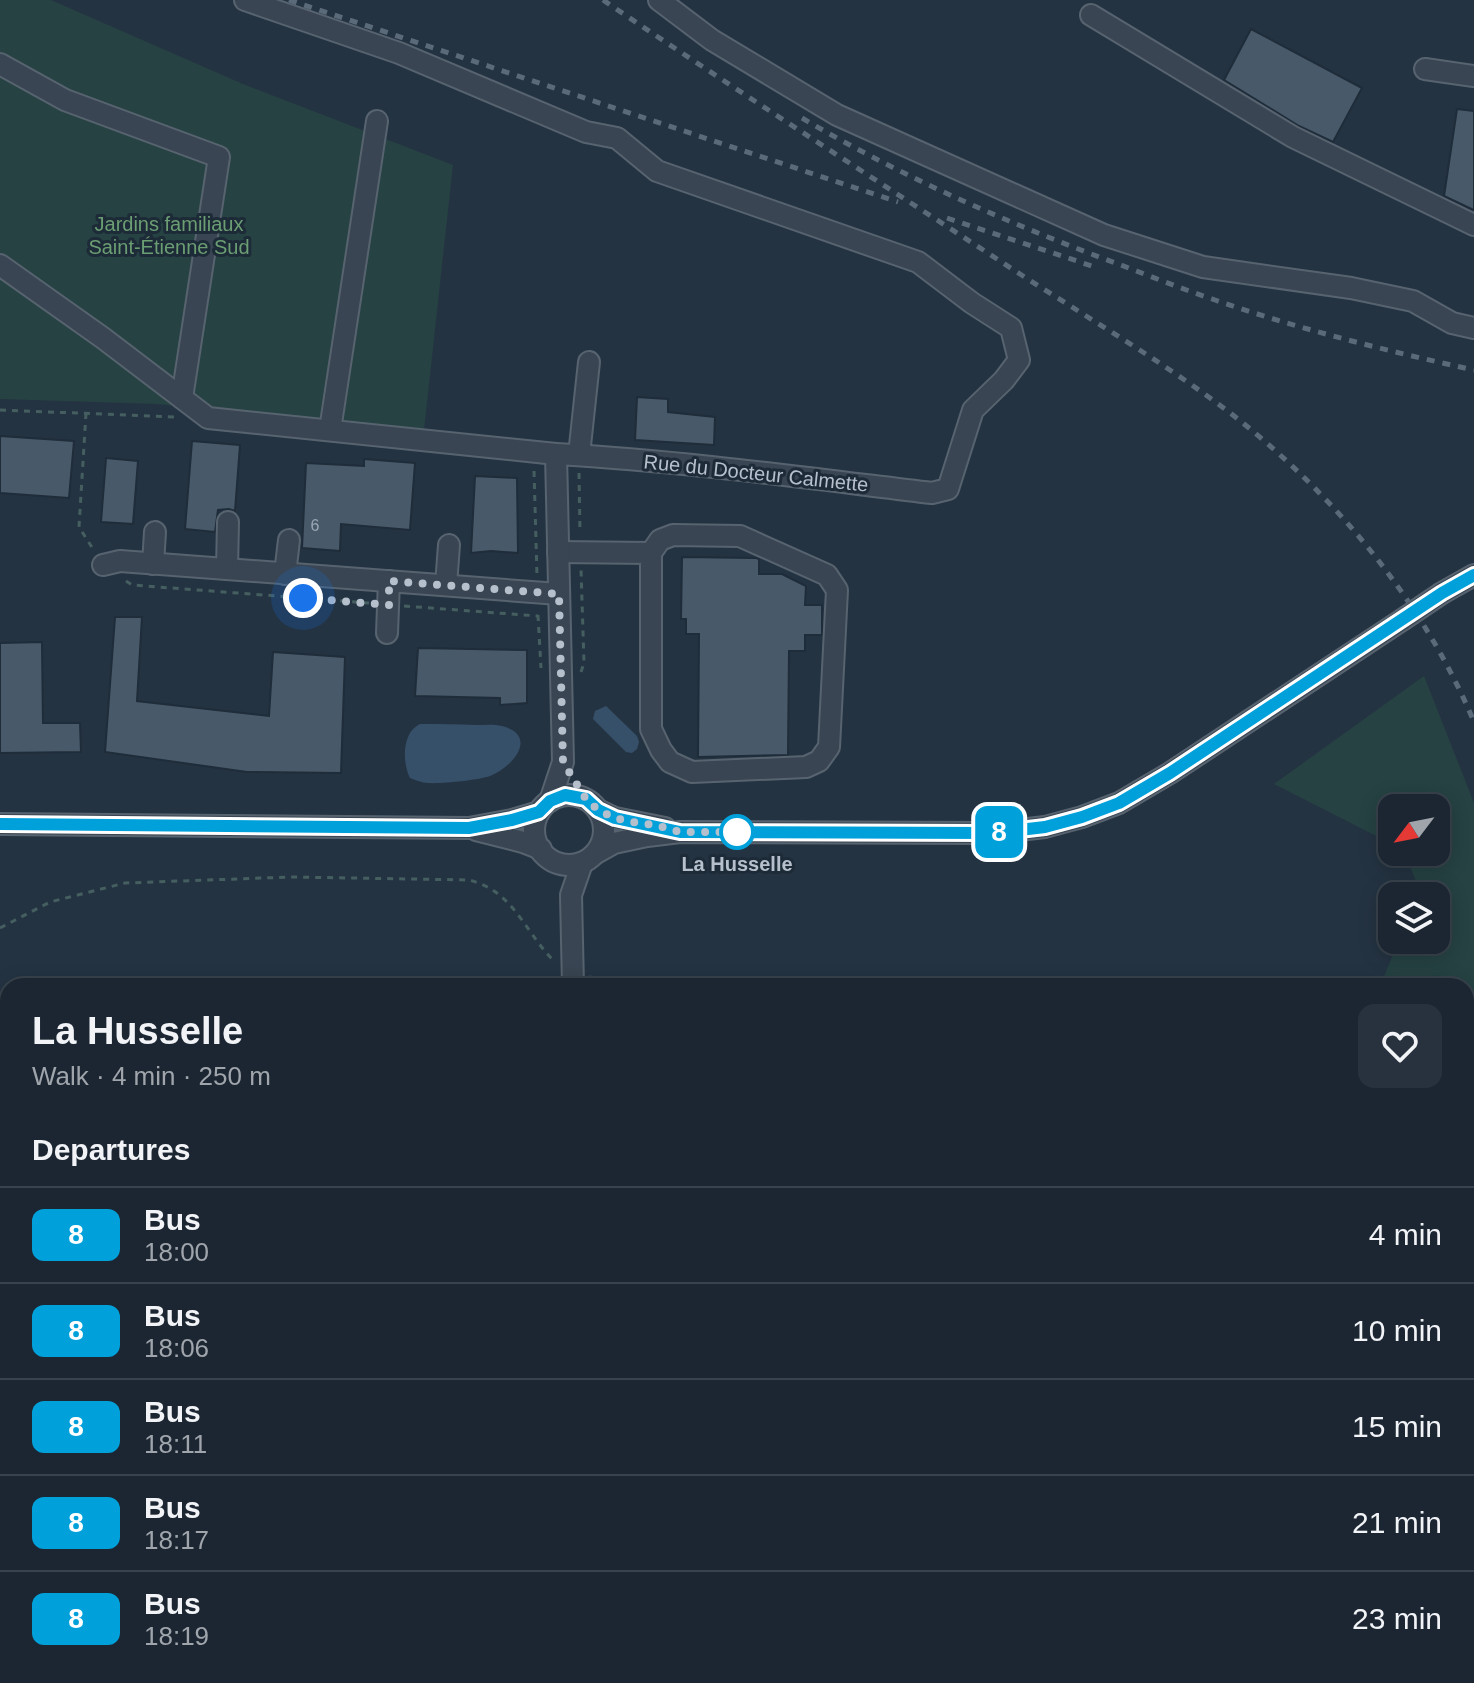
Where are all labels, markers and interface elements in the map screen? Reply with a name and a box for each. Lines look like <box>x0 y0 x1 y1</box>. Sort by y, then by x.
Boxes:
park label: Jardins familiaux Saint-Étienne Sud <box>88 213 250 258</box>
street label: Rue du Docteur Calmette <box>643 450 869 496</box>
house number: 6 <box>311 517 320 534</box>
your location <box>283 578 323 618</box>
north arrow <box>1378 794 1450 866</box>
map controls <box>1378 794 1450 954</box>
line badge: 8 <box>973 806 1025 858</box>
marker: La Husselle <box>720 815 754 849</box>
text: 8 <box>991 816 1007 847</box>
place label: La Husselle <box>681 853 793 875</box>
button: layers <box>1378 882 1450 954</box>
button: heart <box>1358 1004 1442 1088</box>
text: La Husselle <box>32 1010 243 1052</box>
text: Walk · 4 min · 250 m <box>32 1061 271 1091</box>
text: Departures <box>32 1133 190 1166</box>
text: Bus <box>144 1203 201 1236</box>
text: 4 min <box>1369 1218 1442 1251</box>
text: 8 <box>68 1219 84 1250</box>
text: 18:00 <box>144 1237 209 1267</box>
text: Bus <box>144 1299 201 1332</box>
text: 10 min <box>1352 1314 1442 1347</box>
text: 8 <box>68 1315 84 1346</box>
text: 18:06 <box>144 1333 209 1363</box>
text: Bus <box>144 1395 201 1428</box>
text: 15 min <box>1352 1410 1442 1443</box>
text: 8 <box>68 1411 84 1442</box>
text: 18:11 <box>144 1429 207 1459</box>
text: Bus <box>144 1491 201 1524</box>
text: 21 min <box>1352 1506 1442 1539</box>
text: 8 <box>68 1507 84 1538</box>
text: 18:17 <box>144 1525 209 1555</box>
text: Bus <box>144 1587 201 1620</box>
text: 23 min <box>1352 1602 1442 1635</box>
text: 8 <box>68 1603 84 1634</box>
text: 18:19 <box>144 1621 209 1651</box>

